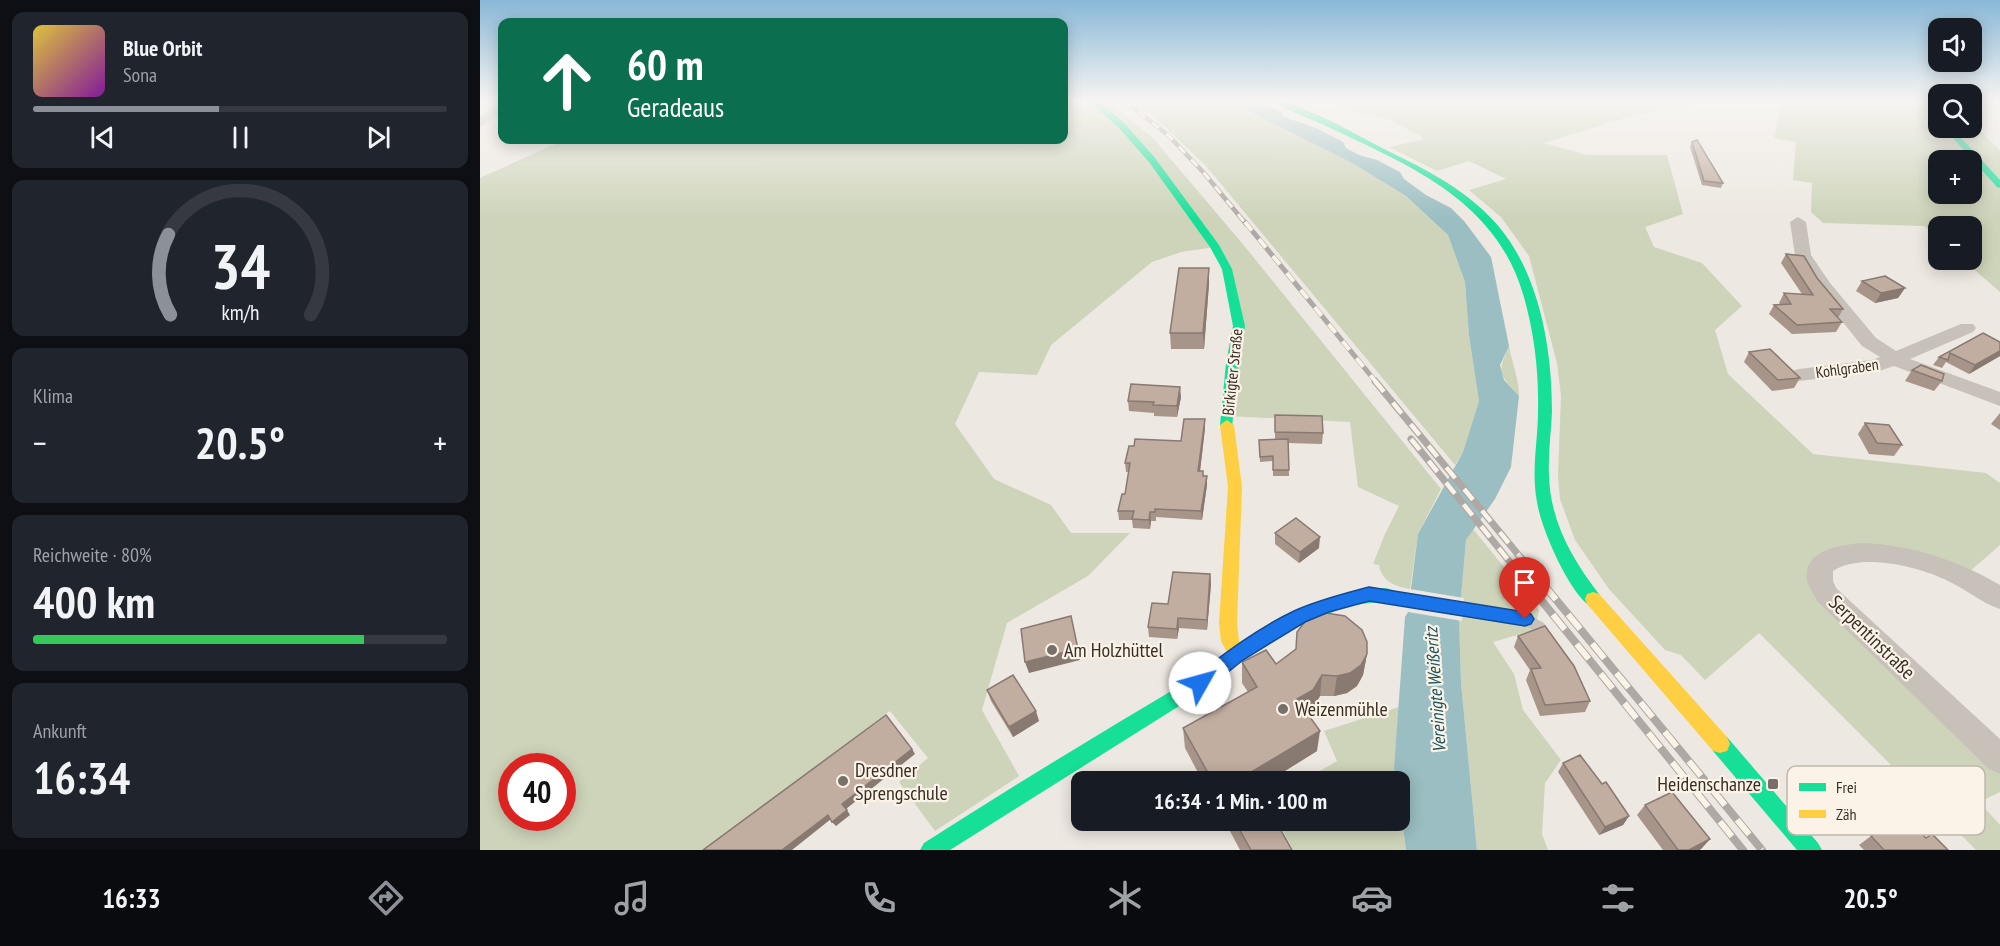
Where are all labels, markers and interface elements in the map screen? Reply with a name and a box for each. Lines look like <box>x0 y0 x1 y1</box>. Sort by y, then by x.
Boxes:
map controls <box>1928 18 1982 270</box>
button: sound <box>1928 18 1982 72</box>
text: Blue Orbit <box>123 34 202 62</box>
text: 60 m <box>627 37 704 92</box>
icon: ahead <box>528 42 606 120</box>
text: Sona <box>123 62 157 88</box>
button: search <box>1928 84 1982 138</box>
text: Geradeaus <box>627 90 724 124</box>
icon: previous <box>86 121 119 154</box>
icon: pause <box>224 121 257 154</box>
icon: next <box>362 121 395 154</box>
button: + <box>1928 150 1982 204</box>
button: − <box>1928 216 1982 270</box>
text: 34 <box>210 225 270 306</box>
text: km/h <box>221 298 259 326</box>
street label: Birkigter Straße <box>1218 328 1246 416</box>
street label: Kohlgraben <box>1814 354 1880 382</box>
text: Klima <box>33 383 73 409</box>
text: 20.5° <box>195 413 285 471</box>
text: − <box>33 421 47 464</box>
text: + <box>433 421 447 464</box>
text: Reichweite · 80% <box>33 542 152 568</box>
pin <box>1499 557 1550 619</box>
icon: arrive <box>1508 566 1541 599</box>
text: 400 km <box>33 572 155 630</box>
street label: Serpentinstraße <box>1823 589 1921 685</box>
water label: Vereinigte Weißeritz <box>1419 624 1451 754</box>
place label: Am Holzhüttel <box>1064 637 1164 663</box>
marker: Am Holzhüttel <box>1045 643 1059 657</box>
position arrow <box>1168 651 1232 715</box>
place label: Weizenmühle <box>1295 696 1388 722</box>
marker: Weizenmühle <box>1276 702 1290 716</box>
text: Ankunft <box>33 718 87 744</box>
text: 16:34 <box>33 748 130 806</box>
speed limit sign: 40 <box>498 753 576 831</box>
place label: Dresdner Sprengschule <box>855 757 948 806</box>
legend <box>1787 766 1985 835</box>
place label: Heidenschanze <box>1657 771 1761 797</box>
marker: Dresdner Sprengschule <box>836 774 850 788</box>
marker: Heidenschanze <box>1766 777 1780 791</box>
text: Frei <box>1836 777 1857 797</box>
text: 16:34 · 1 Min. · 100 m <box>1154 787 1327 815</box>
text: Zäh <box>1836 804 1856 824</box>
icon: directions <box>365 877 407 919</box>
icon: music <box>611 877 653 919</box>
icon: phone <box>858 877 900 919</box>
icon: climate <box>1104 877 1146 919</box>
icon: car <box>1351 877 1393 919</box>
icon: filters <box>1597 877 1639 919</box>
text: 16:33 <box>102 881 161 915</box>
text: 20.5° <box>1843 881 1898 915</box>

